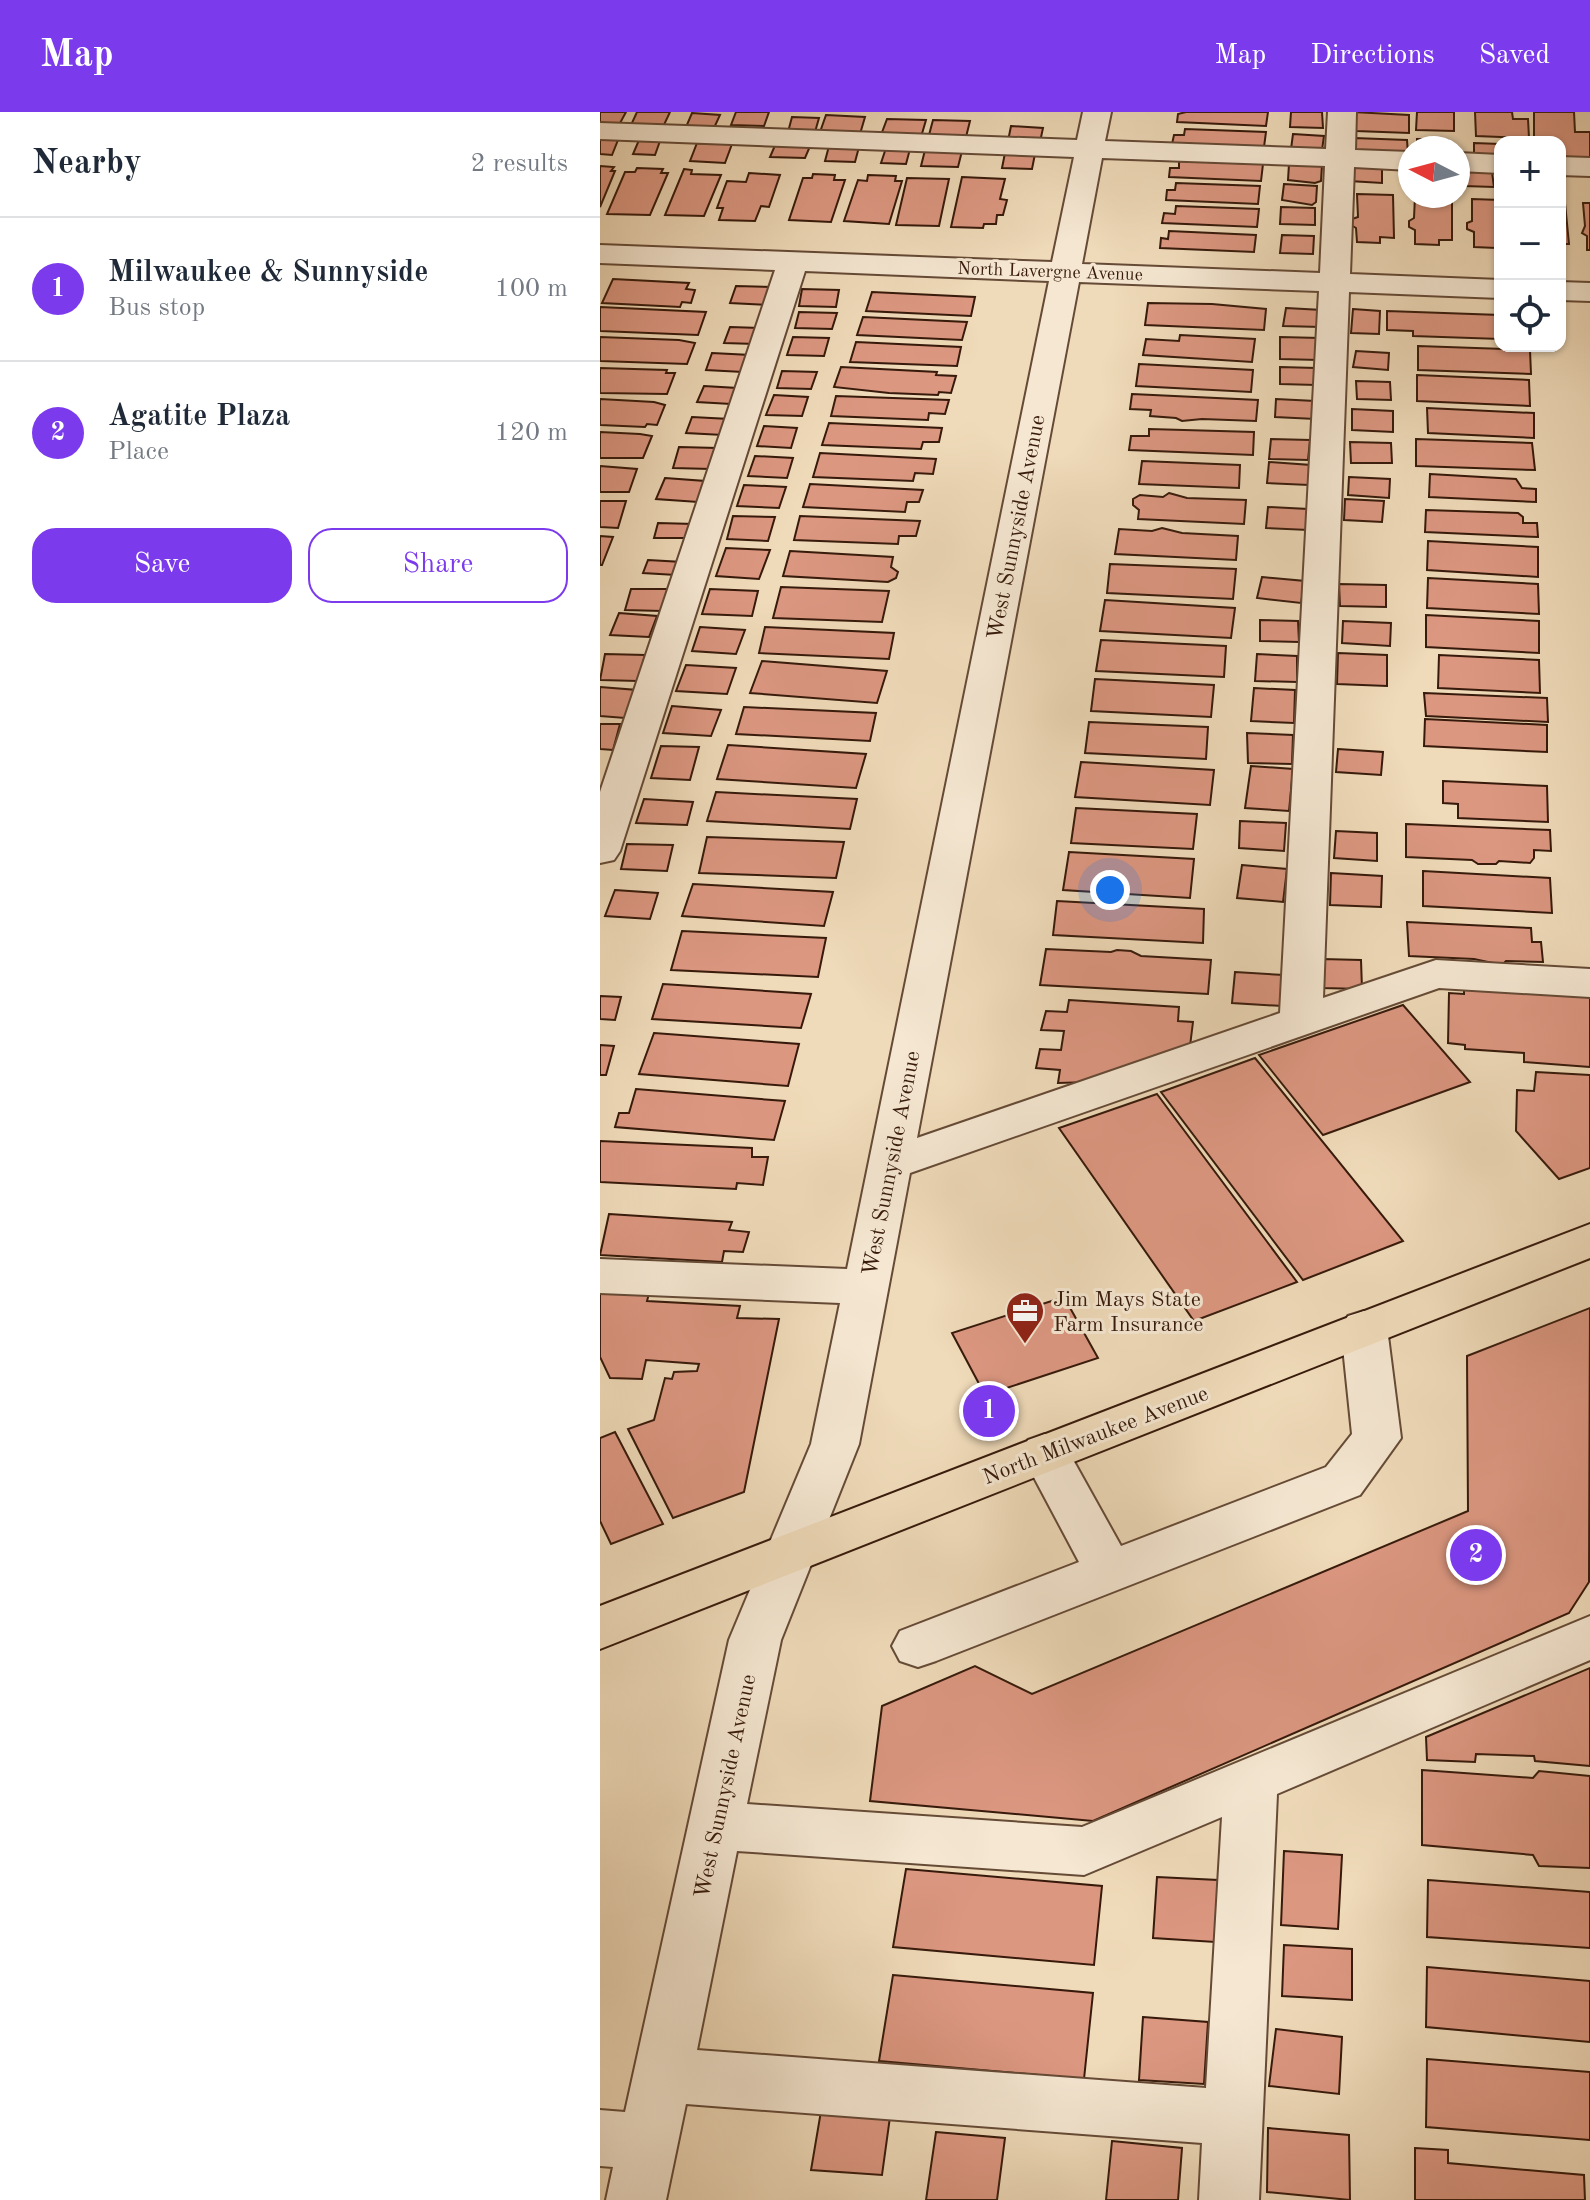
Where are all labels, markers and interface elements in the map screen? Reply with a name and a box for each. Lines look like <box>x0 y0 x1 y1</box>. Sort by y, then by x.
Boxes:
text: Map <box>40 37 114 75</box>
text: Map <box>1214 42 1266 70</box>
text: Directions <box>1310 42 1435 70</box>
text: Saved <box>1479 42 1550 70</box>
north arrow <box>1398 136 1470 208</box>
map controls <box>1494 136 1566 352</box>
button: + <box>1494 136 1566 208</box>
text: Nearby <box>32 147 142 181</box>
text: 2 results <box>470 151 568 177</box>
button: − <box>1494 208 1566 280</box>
text: Milwaukee & Sunnyside <box>108 258 428 288</box>
street label: North Lavergne Avenue <box>957 260 1143 284</box>
text: 1 <box>50 276 66 302</box>
text: 100 m <box>495 276 568 302</box>
button: locate <box>1494 280 1566 352</box>
text: Bus stop <box>108 295 205 321</box>
text: Agatite Plaza <box>108 402 290 432</box>
street label: West Sunnyside Avenue <box>984 413 1050 642</box>
text: 2 <box>50 420 66 446</box>
text: 120 m <box>495 420 568 446</box>
text: Place <box>108 439 169 465</box>
button: Save <box>32 528 292 603</box>
button: Share <box>308 528 568 603</box>
your location <box>1090 870 1130 910</box>
street label: West Sunnyside Avenue <box>859 1049 925 1278</box>
place label: Jim Mays State Farm Insurance <box>1053 1289 1203 1336</box>
office icon: Jim Mays State Farm Insurance <box>1004 1290 1046 1345</box>
pin: 1 <box>963 1381 1015 1441</box>
street label: North Milwaukee Avenue <box>980 1383 1212 1489</box>
pin: 2 <box>1450 1525 1502 1585</box>
street label: West Sunnyside Avenue <box>691 1672 761 1901</box>

